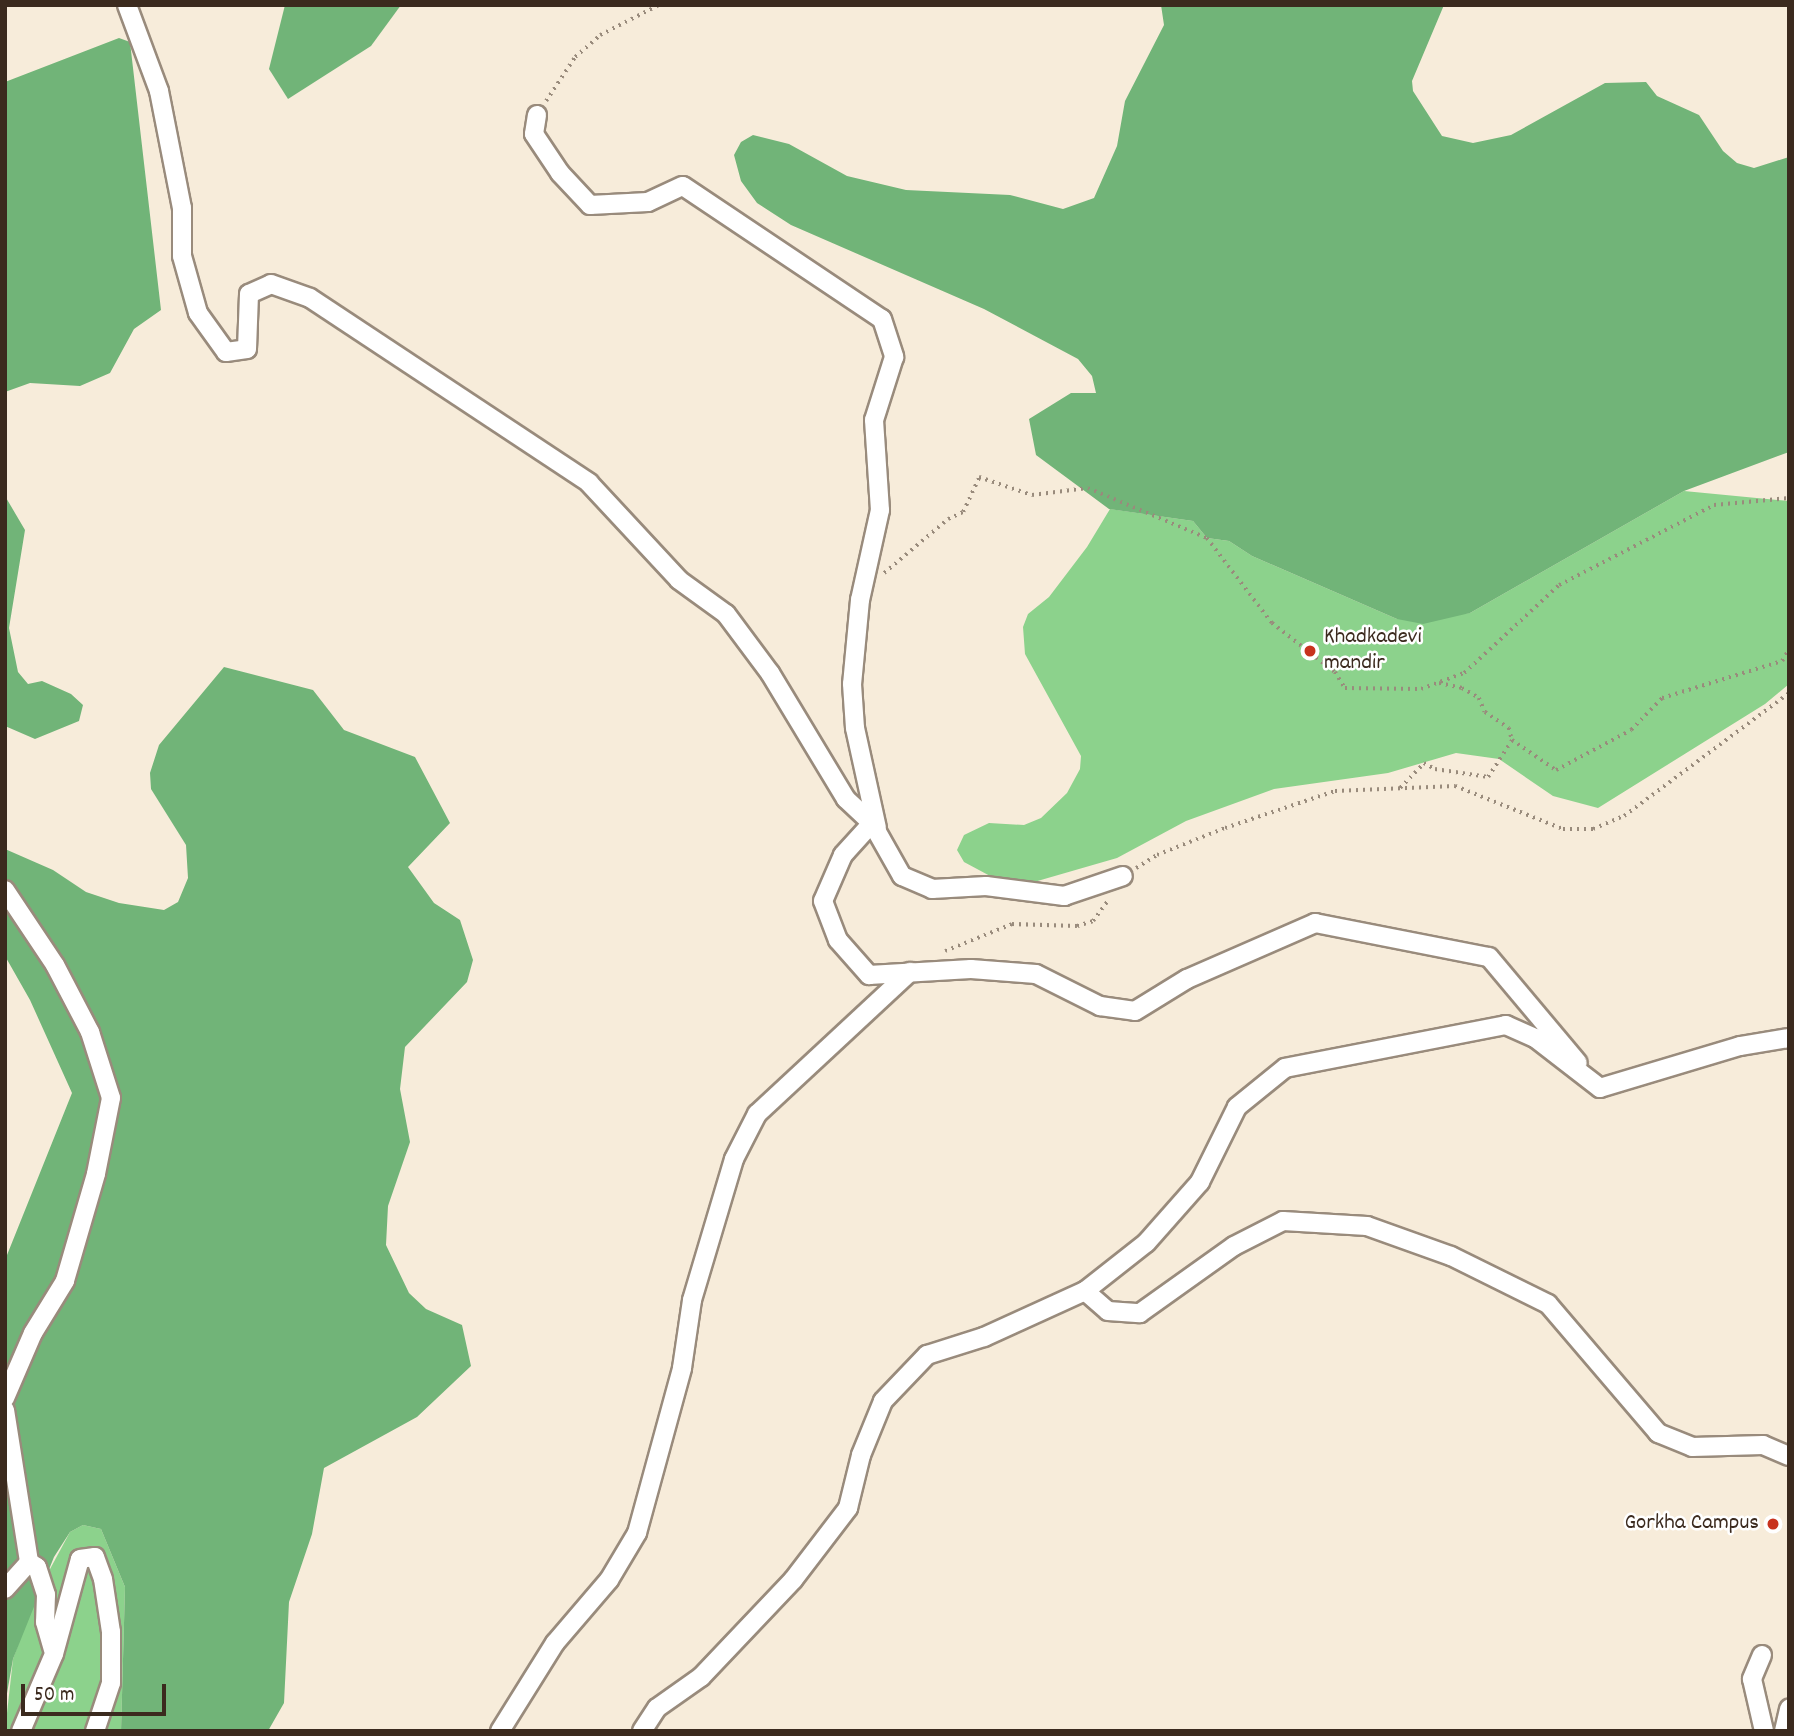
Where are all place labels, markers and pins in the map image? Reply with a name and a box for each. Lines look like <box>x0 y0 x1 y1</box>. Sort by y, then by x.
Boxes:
place label: Khadkadevi mandir <box>1324 624 1422 678</box>
marker: Khadkadevi mandir <box>1302 643 1318 659</box>
place label: Gorkha Campus <box>1624 1510 1759 1538</box>
marker: Gorkha Campus <box>1765 1516 1781 1532</box>

